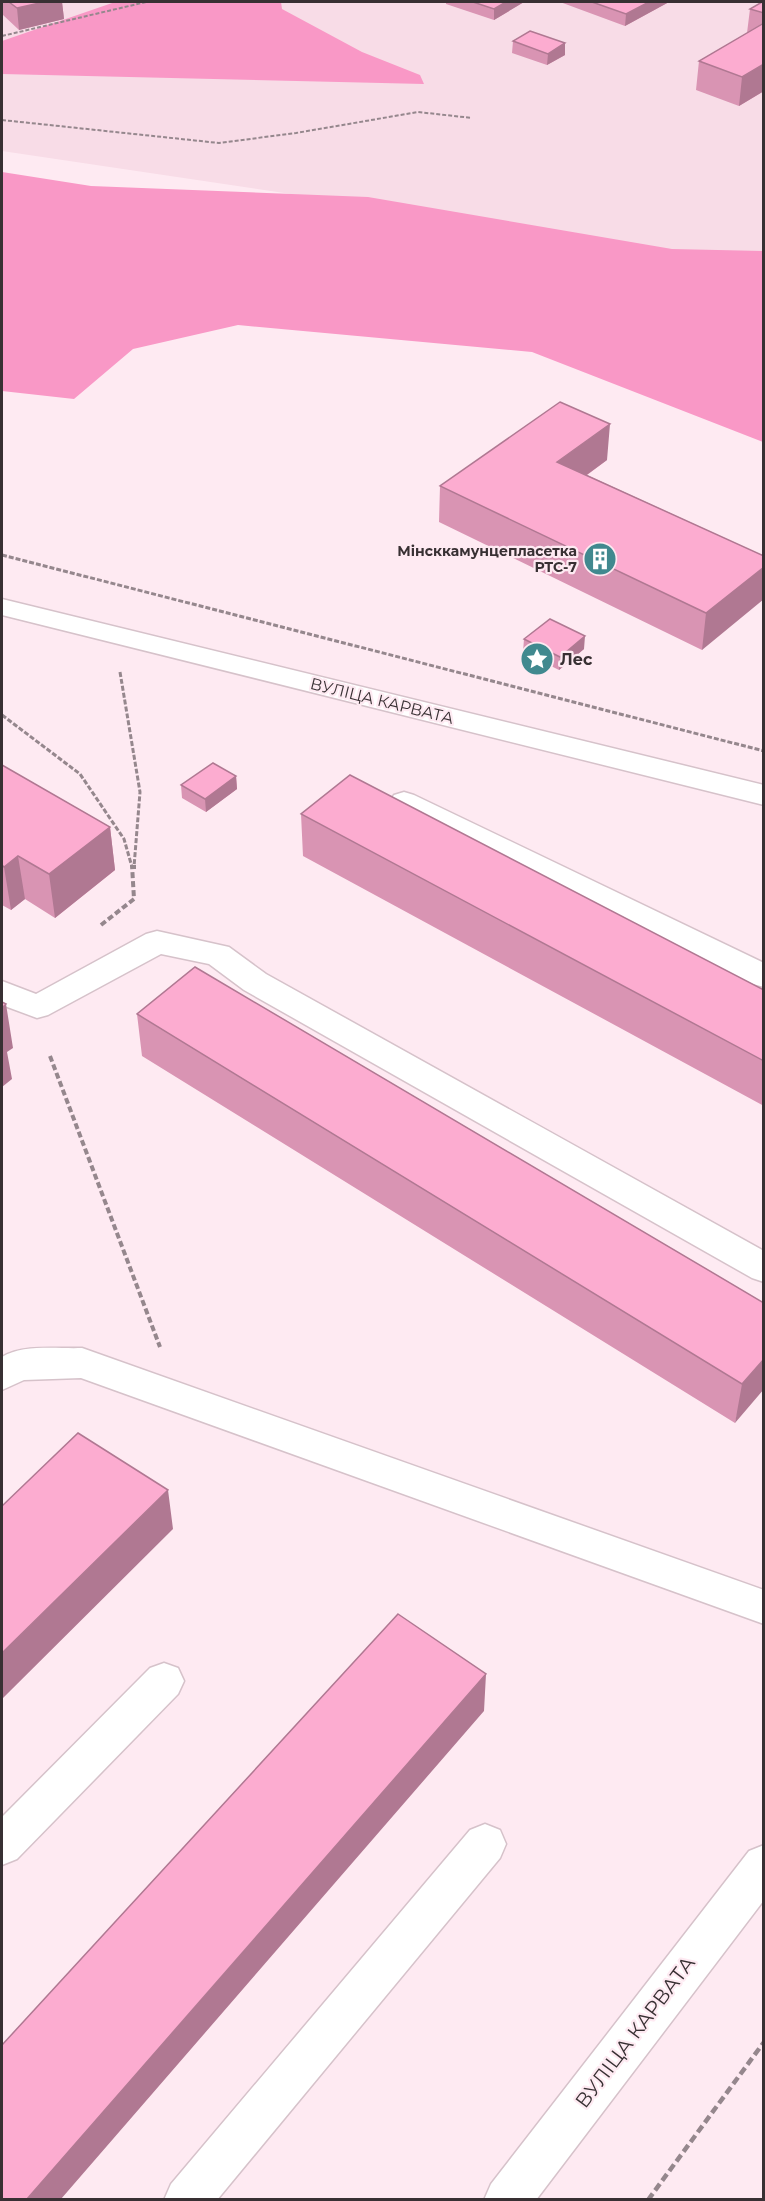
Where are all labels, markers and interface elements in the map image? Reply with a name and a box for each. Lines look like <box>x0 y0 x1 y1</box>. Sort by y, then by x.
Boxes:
building icon: Мінсккамунцепласетка РТС-7 <box>582 541 618 577</box>
place label: Мінсккамунцепласетка РТС-7 <box>397 542 577 576</box>
place icon: Лес <box>519 641 555 677</box>
place label: Лес <box>560 650 593 669</box>
street label: ВУЛІЦА КАРВАТА <box>308 674 456 728</box>
street label: ВУЛІЦА КАРВАТА <box>570 1951 700 2113</box>

